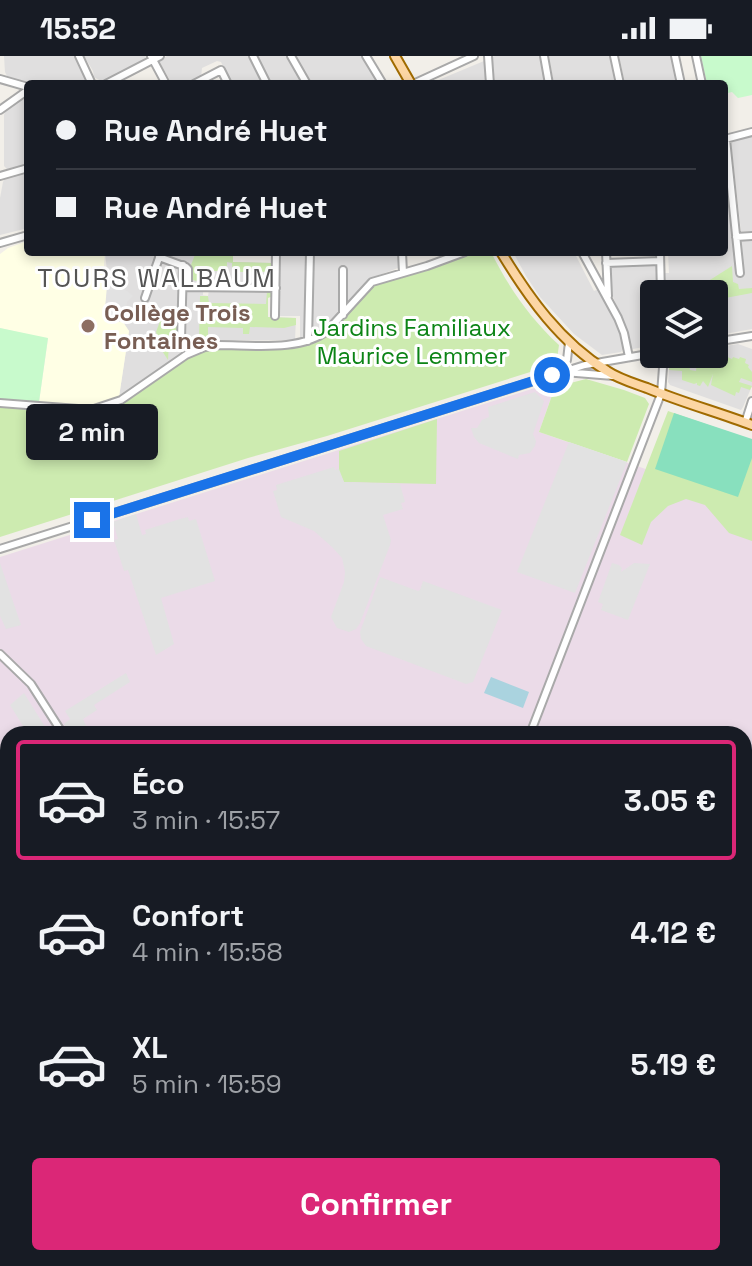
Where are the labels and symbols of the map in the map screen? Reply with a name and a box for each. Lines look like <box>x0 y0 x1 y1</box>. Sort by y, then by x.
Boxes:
district label: TOURS WALBAUM <box>37 261 277 295</box>
place label: Collège Trois Fontaines <box>104 297 251 356</box>
park label: Jardins Familiaux Maurice Lemmer <box>313 312 511 371</box>
marker: Collège Trois Fontaines <box>79 317 97 335</box>
route start <box>534 357 570 393</box>
callout: 2 min <box>26 404 158 460</box>
route end <box>74 502 110 538</box>

